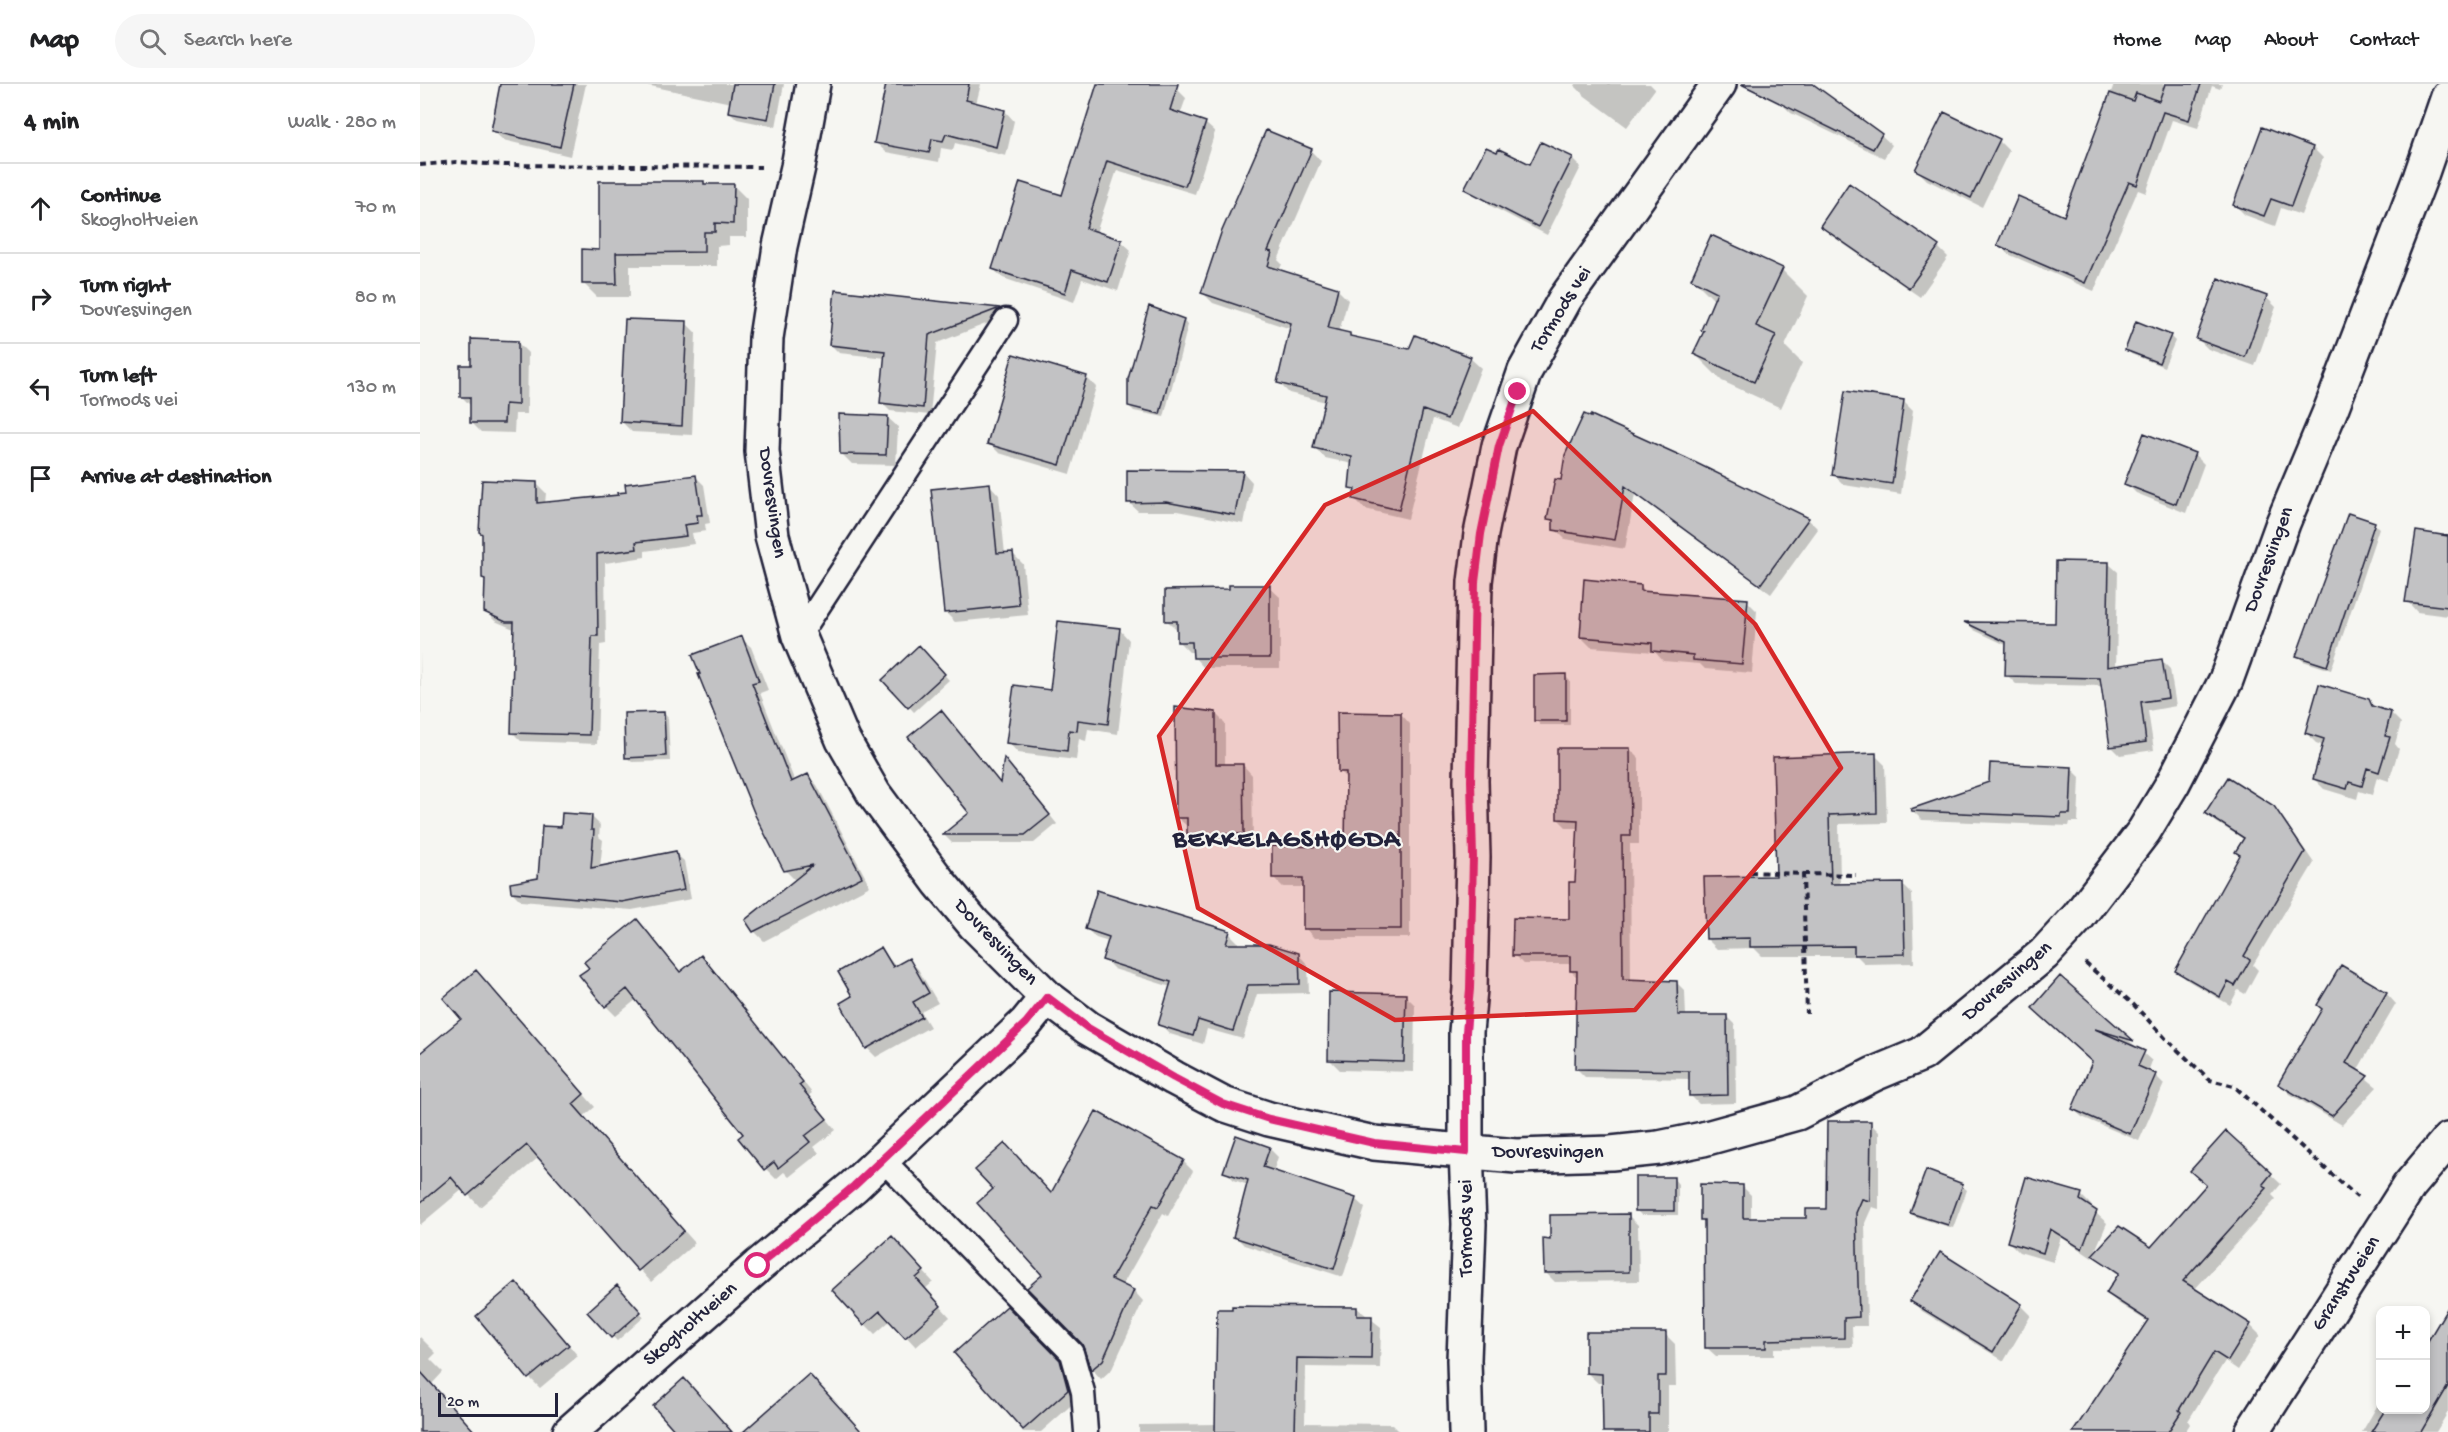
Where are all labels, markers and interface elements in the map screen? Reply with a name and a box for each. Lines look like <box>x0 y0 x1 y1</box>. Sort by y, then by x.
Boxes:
search box <box>115 14 535 68</box>
text: Map <box>30 25 79 58</box>
icon: search <box>136 25 169 58</box>
text: Search here <box>184 28 292 54</box>
text: Home <box>2113 29 2161 54</box>
text: Map <box>2194 29 2231 54</box>
text: About <box>2264 29 2317 54</box>
text: Contact <box>2350 29 2418 54</box>
text: 4 min <box>24 108 79 139</box>
text: Walk · 280 m <box>288 112 396 135</box>
text: Continue <box>81 184 161 210</box>
icon: ahead <box>24 192 57 225</box>
text: 70 m <box>355 197 396 220</box>
text: Skogholtveien <box>81 210 198 233</box>
street label: Tormods vei <box>1526 263 1597 358</box>
text: Turn right <box>81 274 169 300</box>
icon: right <box>24 282 57 315</box>
text: 80 m <box>355 287 396 310</box>
text: Dovresvingen <box>81 300 192 323</box>
text: Turn left <box>81 364 155 390</box>
icon: left <box>24 372 57 405</box>
text: 130 m <box>347 377 396 400</box>
route end <box>1504 378 1530 404</box>
text: Tormods vei <box>81 390 178 413</box>
street label: Dovresvingen <box>752 445 790 560</box>
icon: arrive <box>24 462 57 495</box>
text: Arrive at destination <box>81 465 271 491</box>
street label: Dovresvingen <box>2240 504 2300 618</box>
district label: BEKKELAGSHØGDA <box>1172 826 1401 857</box>
street label: Dovresvingen <box>947 894 1042 991</box>
street label: Dovresvingen <box>1957 937 2058 1028</box>
street label: Dovresvingen <box>1491 1142 1604 1165</box>
street label: Tormods vei <box>1456 1179 1479 1278</box>
street label: Granstuveien <box>2308 1232 2386 1336</box>
route start <box>744 1252 770 1278</box>
street label: Skogholtveien <box>639 1278 743 1372</box>
map controls <box>2376 1306 2430 1414</box>
button: + <box>2376 1306 2430 1360</box>
button: − <box>2376 1360 2430 1414</box>
scale bar <box>438 1390 558 1418</box>
text: 20 m <box>447 1394 479 1413</box>

